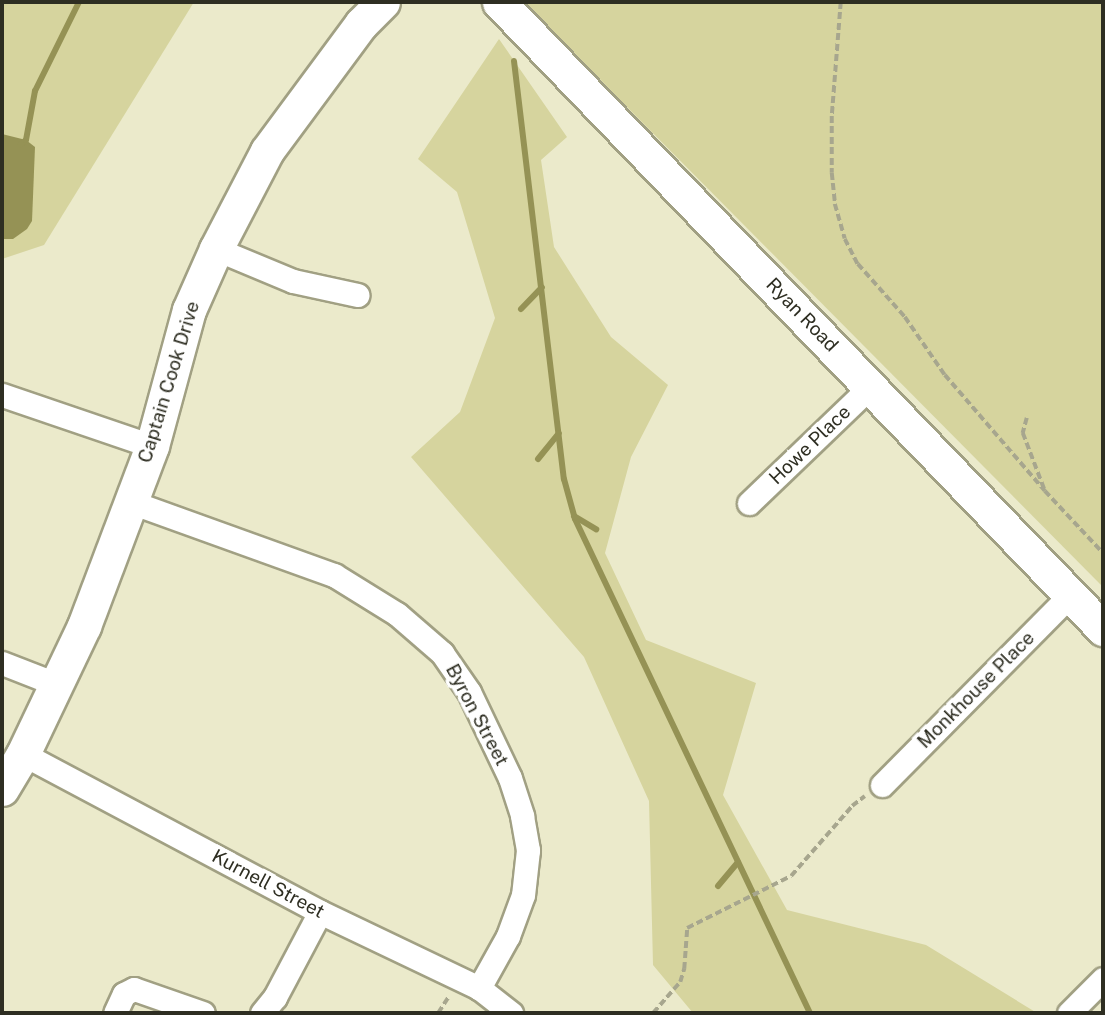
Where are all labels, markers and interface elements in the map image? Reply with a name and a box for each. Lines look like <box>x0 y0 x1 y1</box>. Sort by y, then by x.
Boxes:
street label: Ryan Road <box>761 273 843 357</box>
street label: Captain Cook Drive <box>134 298 204 466</box>
street label: Howe Place <box>765 401 855 489</box>
street label: Monkhouse Place <box>913 627 1039 753</box>
street label: Byron Street <box>441 660 513 770</box>
street label: Kurnell Street <box>208 845 328 923</box>

